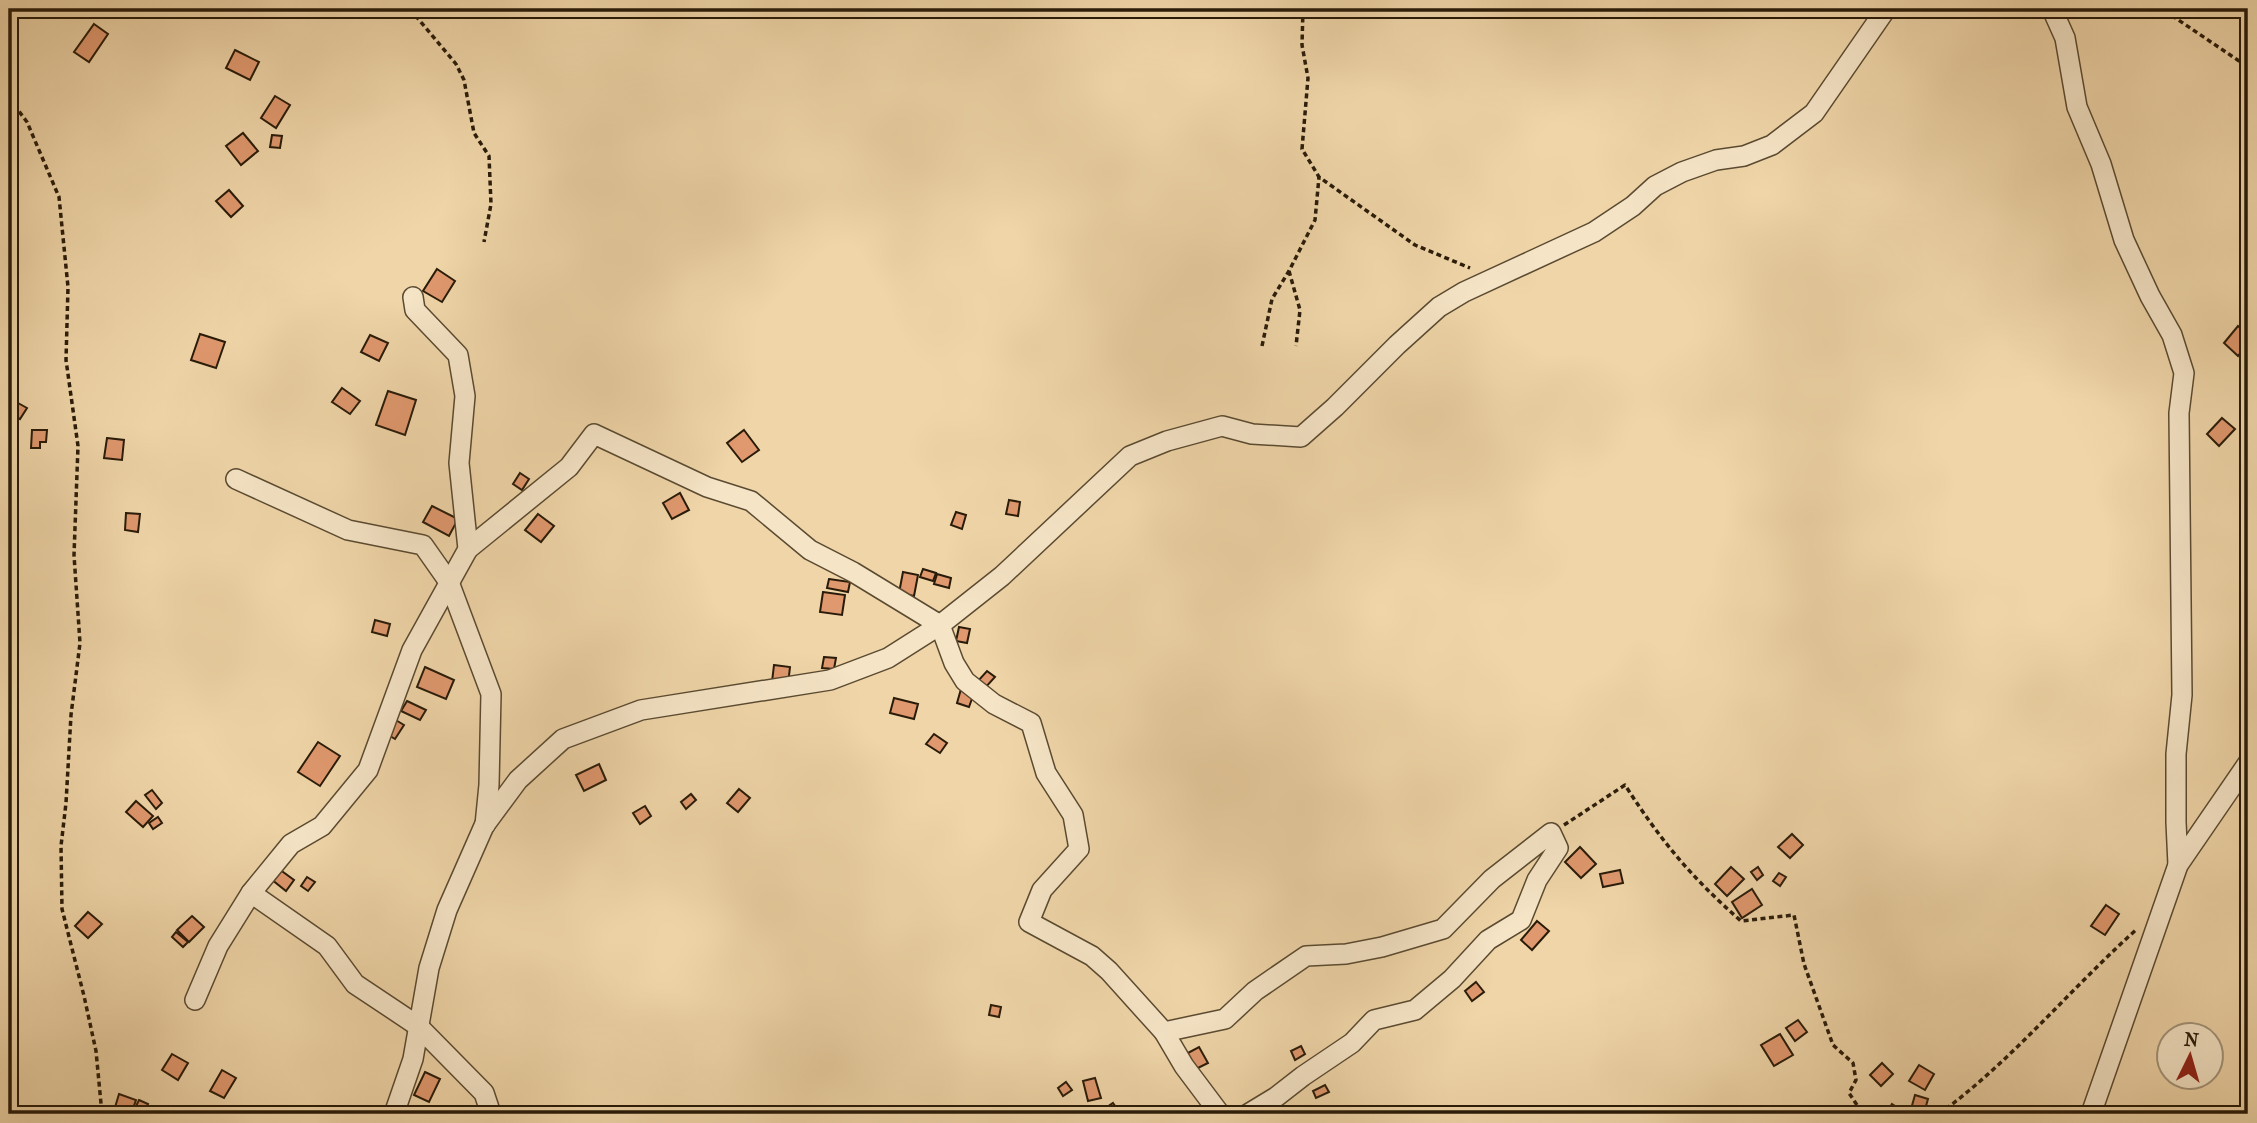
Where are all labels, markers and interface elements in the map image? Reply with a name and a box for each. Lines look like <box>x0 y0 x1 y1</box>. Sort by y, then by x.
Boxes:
north arrow <box>2156 1021 2226 1092</box>
text: N <box>2183 1028 2200 1052</box>

